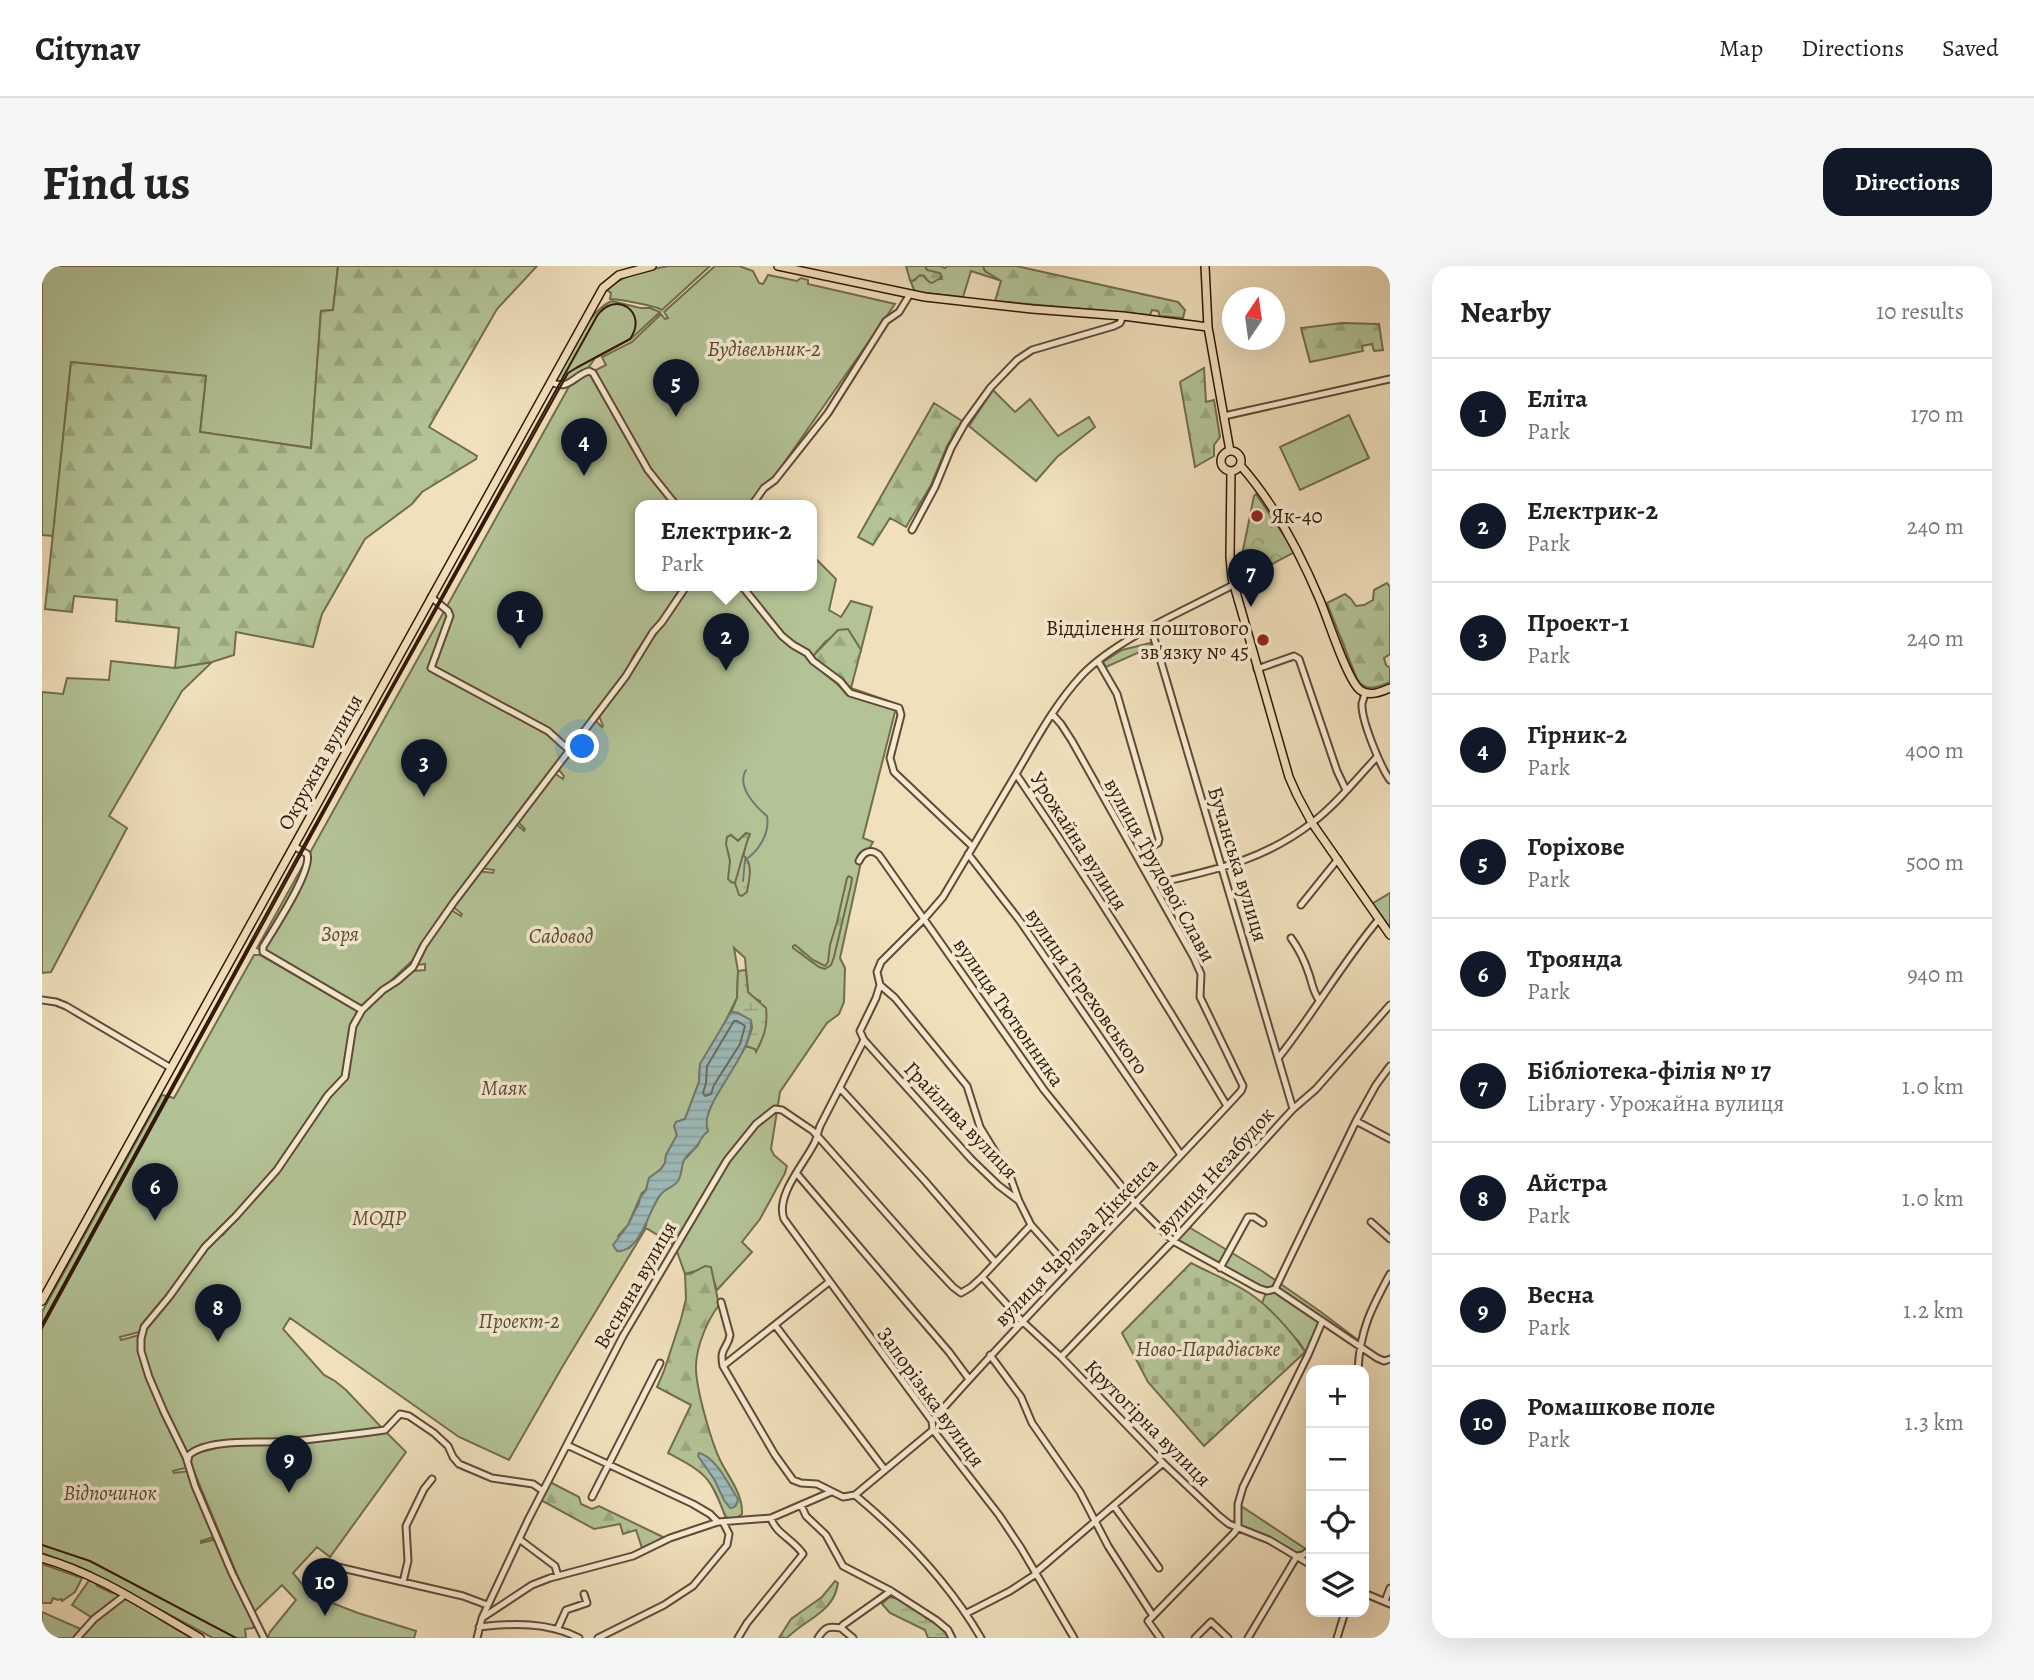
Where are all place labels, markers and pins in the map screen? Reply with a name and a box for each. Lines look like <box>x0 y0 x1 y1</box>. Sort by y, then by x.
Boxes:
pin: 5 <box>653 359 699 417</box>
pin: 4 <box>561 418 607 476</box>
place label: Як-40 <box>1271 502 1323 530</box>
marker: Як-40 <box>1249 508 1265 524</box>
pin: 7 <box>1228 549 1274 607</box>
pin: 1 <box>497 591 543 649</box>
pin: 2 <box>703 613 749 671</box>
place label: Відділення поштового зв'язку № 45 <box>1046 614 1249 666</box>
marker: Відділення поштового зв'язку № 45 <box>1255 632 1271 648</box>
pin: 3 <box>401 739 447 797</box>
pin: 6 <box>132 1163 178 1221</box>
pin: 8 <box>195 1284 241 1342</box>
pin: 9 <box>266 1435 312 1493</box>
pin: 10 <box>302 1558 348 1616</box>

